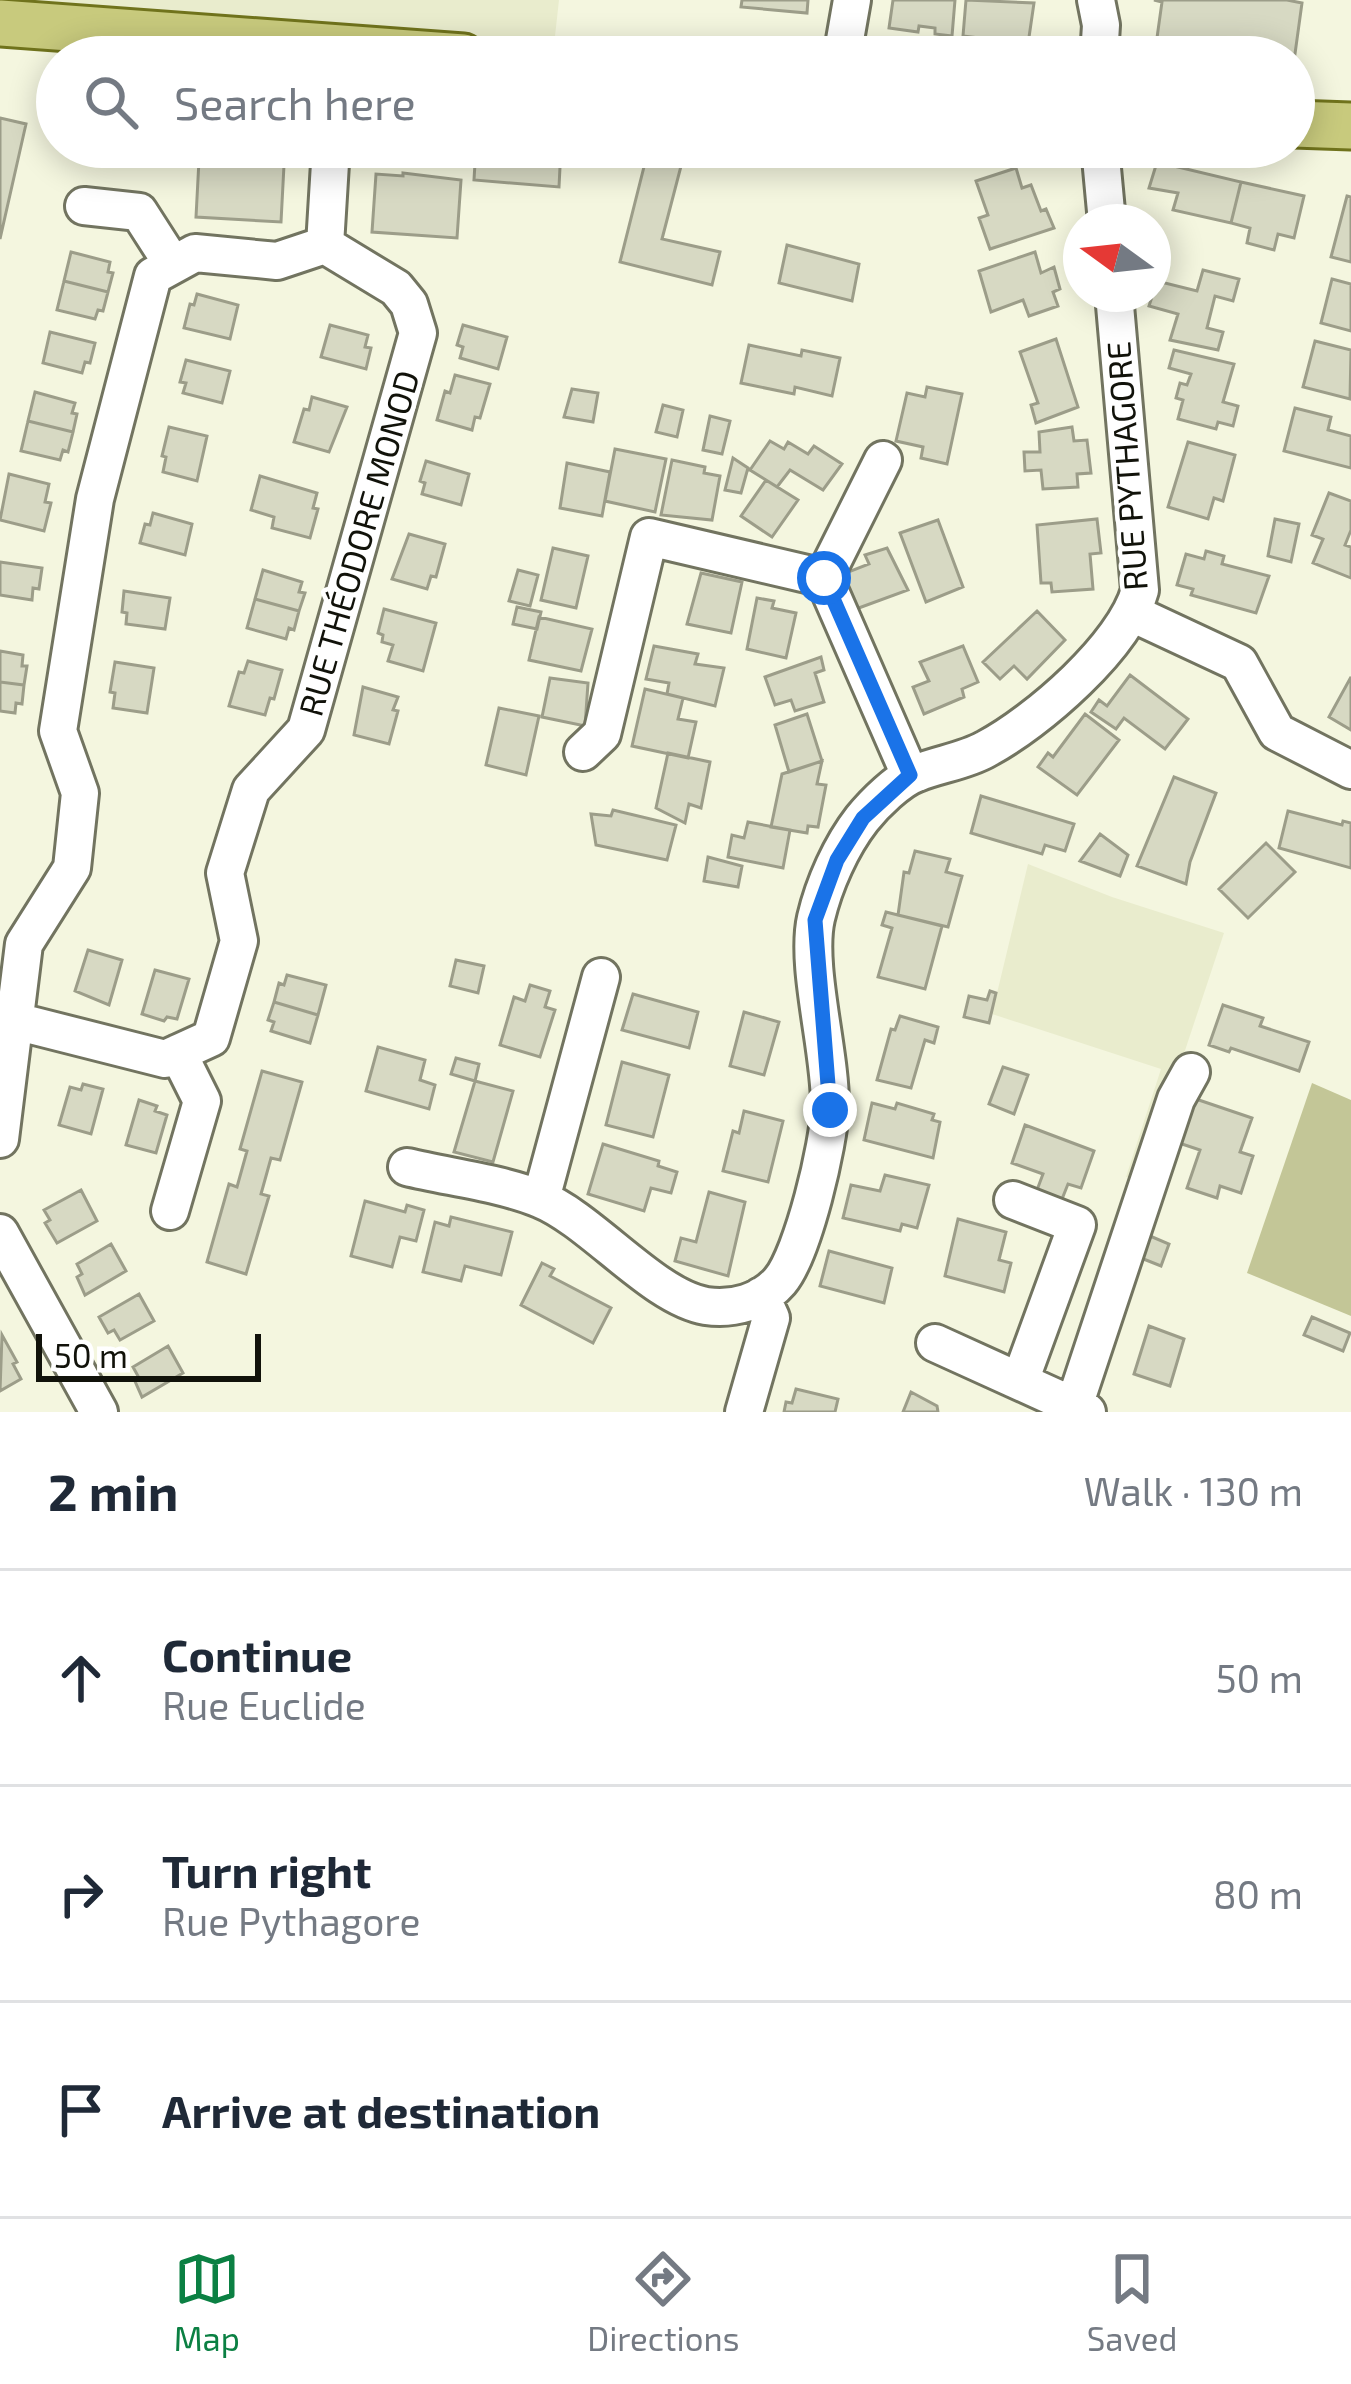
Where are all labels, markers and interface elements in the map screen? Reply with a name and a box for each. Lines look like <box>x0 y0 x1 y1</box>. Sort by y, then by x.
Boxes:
search box <box>36 36 1315 168</box>
icon: search <box>78 69 144 135</box>
text: Search here <box>174 75 416 129</box>
north arrow <box>1063 204 1171 312</box>
street label: RUE PYTHAGORE <box>1097 340 1155 592</box>
street label: RUE THÉODORE MONOD <box>290 366 426 720</box>
route start <box>797 551 851 605</box>
route end <box>803 1083 857 1137</box>
scale bar <box>36 1328 261 1381</box>
text: 50 m <box>54 1335 128 1375</box>
text: 2 min <box>48 1460 178 1521</box>
text: Walk · 130 m <box>1084 1467 1303 1514</box>
text: Continue <box>162 1627 352 1681</box>
icon: ahead <box>48 1645 114 1711</box>
text: 50 m <box>1216 1654 1303 1701</box>
text: Rue Euclide <box>162 1681 366 1728</box>
text: Turn right <box>162 1843 371 1897</box>
icon: right <box>48 1861 114 1927</box>
text: 80 m <box>1213 1870 1303 1917</box>
text: Rue Pythagore <box>162 1897 420 1944</box>
icon: arrive <box>48 2077 114 2143</box>
text: Arrive at destination <box>162 2083 600 2137</box>
tab: Map <box>174 2246 240 2358</box>
tab: Directions <box>587 2246 739 2358</box>
tab: Saved <box>1087 2246 1177 2358</box>

